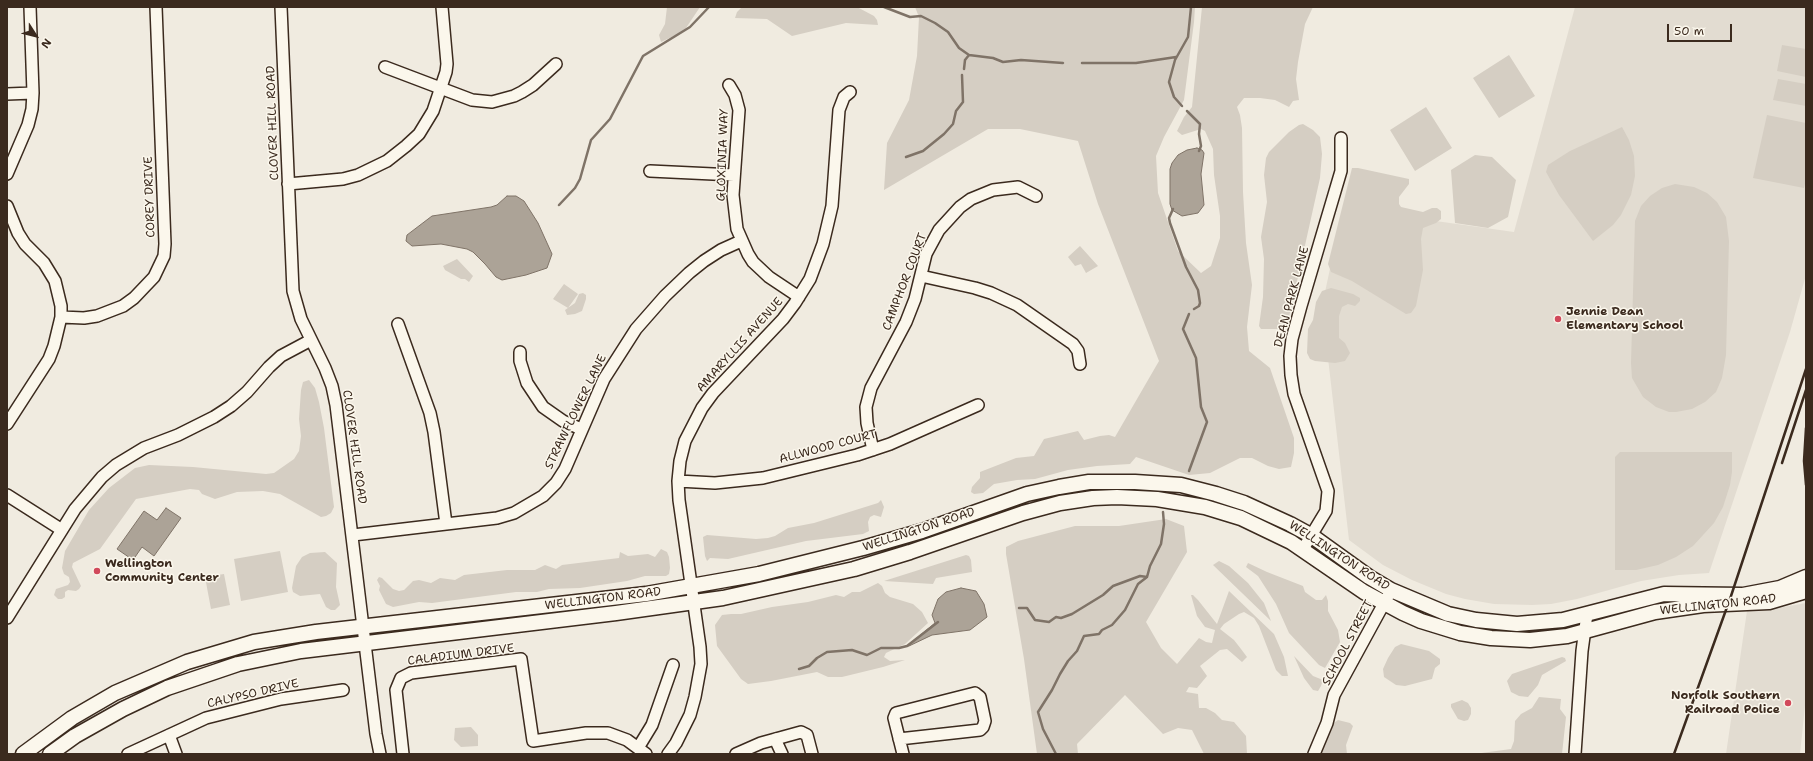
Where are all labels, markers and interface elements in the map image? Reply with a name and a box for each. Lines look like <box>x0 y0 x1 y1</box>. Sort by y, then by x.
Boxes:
north arrow <box>16 16 56 56</box>
scale bar <box>1669 16 1734 42</box>
text: 50 m <box>1674 23 1704 39</box>
text: N <box>37 35 55 51</box>
street label: CLOVER HILL ROAD <box>264 65 282 181</box>
street label: GLOXINIA WAY <box>714 108 732 202</box>
street label: COREY DRIVE <box>141 156 159 238</box>
street label: CAMPHOR COURT <box>880 231 930 333</box>
street label: DEAN PARK LANE <box>1272 245 1312 349</box>
street label: AMARYLLIS AVENUE <box>694 295 786 395</box>
place label: Jennie Dean Elementary School <box>1566 305 1683 333</box>
marker: Jennie Dean Elementary School <box>1553 314 1563 324</box>
street label: STRAWFLOWER LANE <box>542 352 610 472</box>
street label: CLOVER HILL ROAD <box>339 389 369 505</box>
street label: ALLWOOD COURT <box>778 427 878 467</box>
street label: WELLINGTON ROAD <box>861 505 977 555</box>
street label: WELLINGTON ROAD <box>1286 518 1392 594</box>
place label: Wellington Community Center <box>105 557 219 585</box>
marker: Wellington Community Center <box>92 566 102 576</box>
street label: WELLINGTON ROAD <box>544 585 662 613</box>
street label: WELLINGTON ROAD <box>1659 592 1777 618</box>
street label: SCHOOL STREET <box>1319 598 1377 688</box>
street label: CALADIUM DRIVE <box>407 641 515 669</box>
street label: CALYPSO DRIVE <box>206 676 300 712</box>
place label: Norfolk Southern Railroad Police <box>1671 689 1780 717</box>
marker: Norfolk Southern Railroad Police <box>1783 698 1793 708</box>

